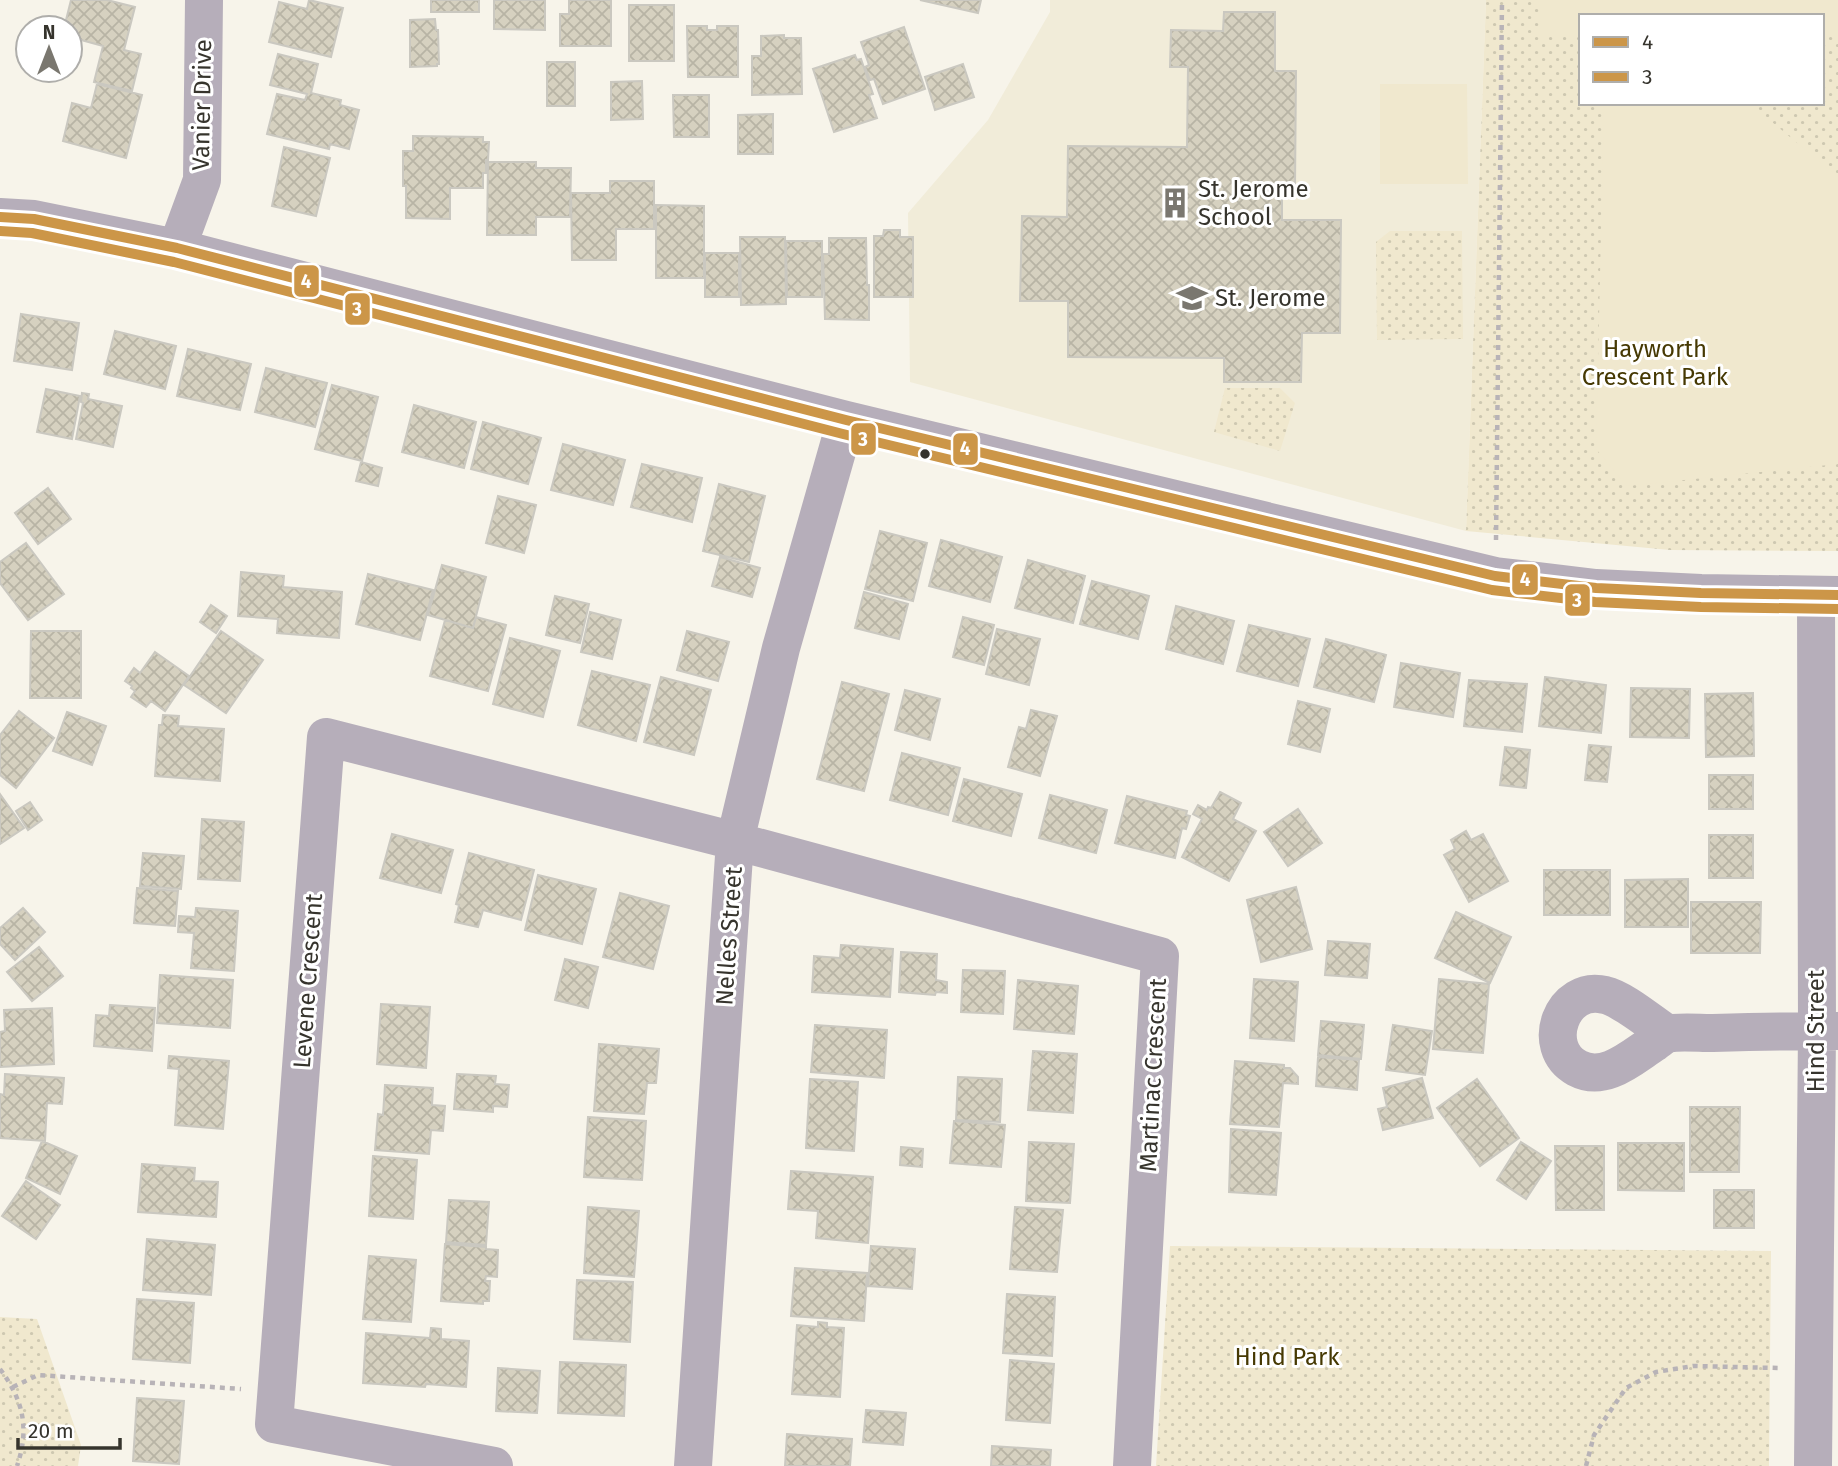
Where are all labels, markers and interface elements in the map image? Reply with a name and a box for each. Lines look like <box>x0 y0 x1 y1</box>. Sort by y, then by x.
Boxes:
north arrow <box>14 14 84 84</box>
legend <box>1579 14 1824 105</box>
text: N <box>43 21 55 44</box>
text: 4 <box>1642 29 1653 55</box>
street label: Vanier Drive <box>187 39 217 171</box>
text: 3 <box>1642 64 1652 90</box>
place label: St. Jerome School <box>1198 175 1309 231</box>
building icon: St. Jerome School <box>1158 186 1192 220</box>
line badge: 4 <box>293 264 320 298</box>
text: 4 <box>301 270 312 293</box>
school or university icon: St. Jerome <box>1175 281 1209 315</box>
place label: St. Jerome <box>1215 284 1326 312</box>
line badge: 3 <box>344 292 371 326</box>
text: 3 <box>351 298 362 321</box>
park label: Hayworth Crescent Park <box>1582 335 1729 391</box>
line badge: 3 <box>850 422 877 456</box>
text: 3 <box>857 428 868 451</box>
line badge: 4 <box>952 432 979 466</box>
text: 4 <box>960 437 971 460</box>
unlabelled marker <box>918 447 932 461</box>
line badge: 4 <box>1511 563 1539 596</box>
text: 4 <box>1520 568 1531 591</box>
line badge: 3 <box>1564 583 1591 617</box>
text: 3 <box>1571 589 1582 612</box>
street label: Nelles Street <box>710 865 748 1006</box>
street label: Levene Crescent <box>288 892 328 1069</box>
street label: Hind Street <box>1802 969 1830 1092</box>
street label: Martinac Crescent <box>1134 977 1172 1173</box>
park label: Hind Park <box>1234 1343 1340 1371</box>
scale bar <box>18 1406 119 1450</box>
text: 20 m <box>28 1418 74 1444</box>

